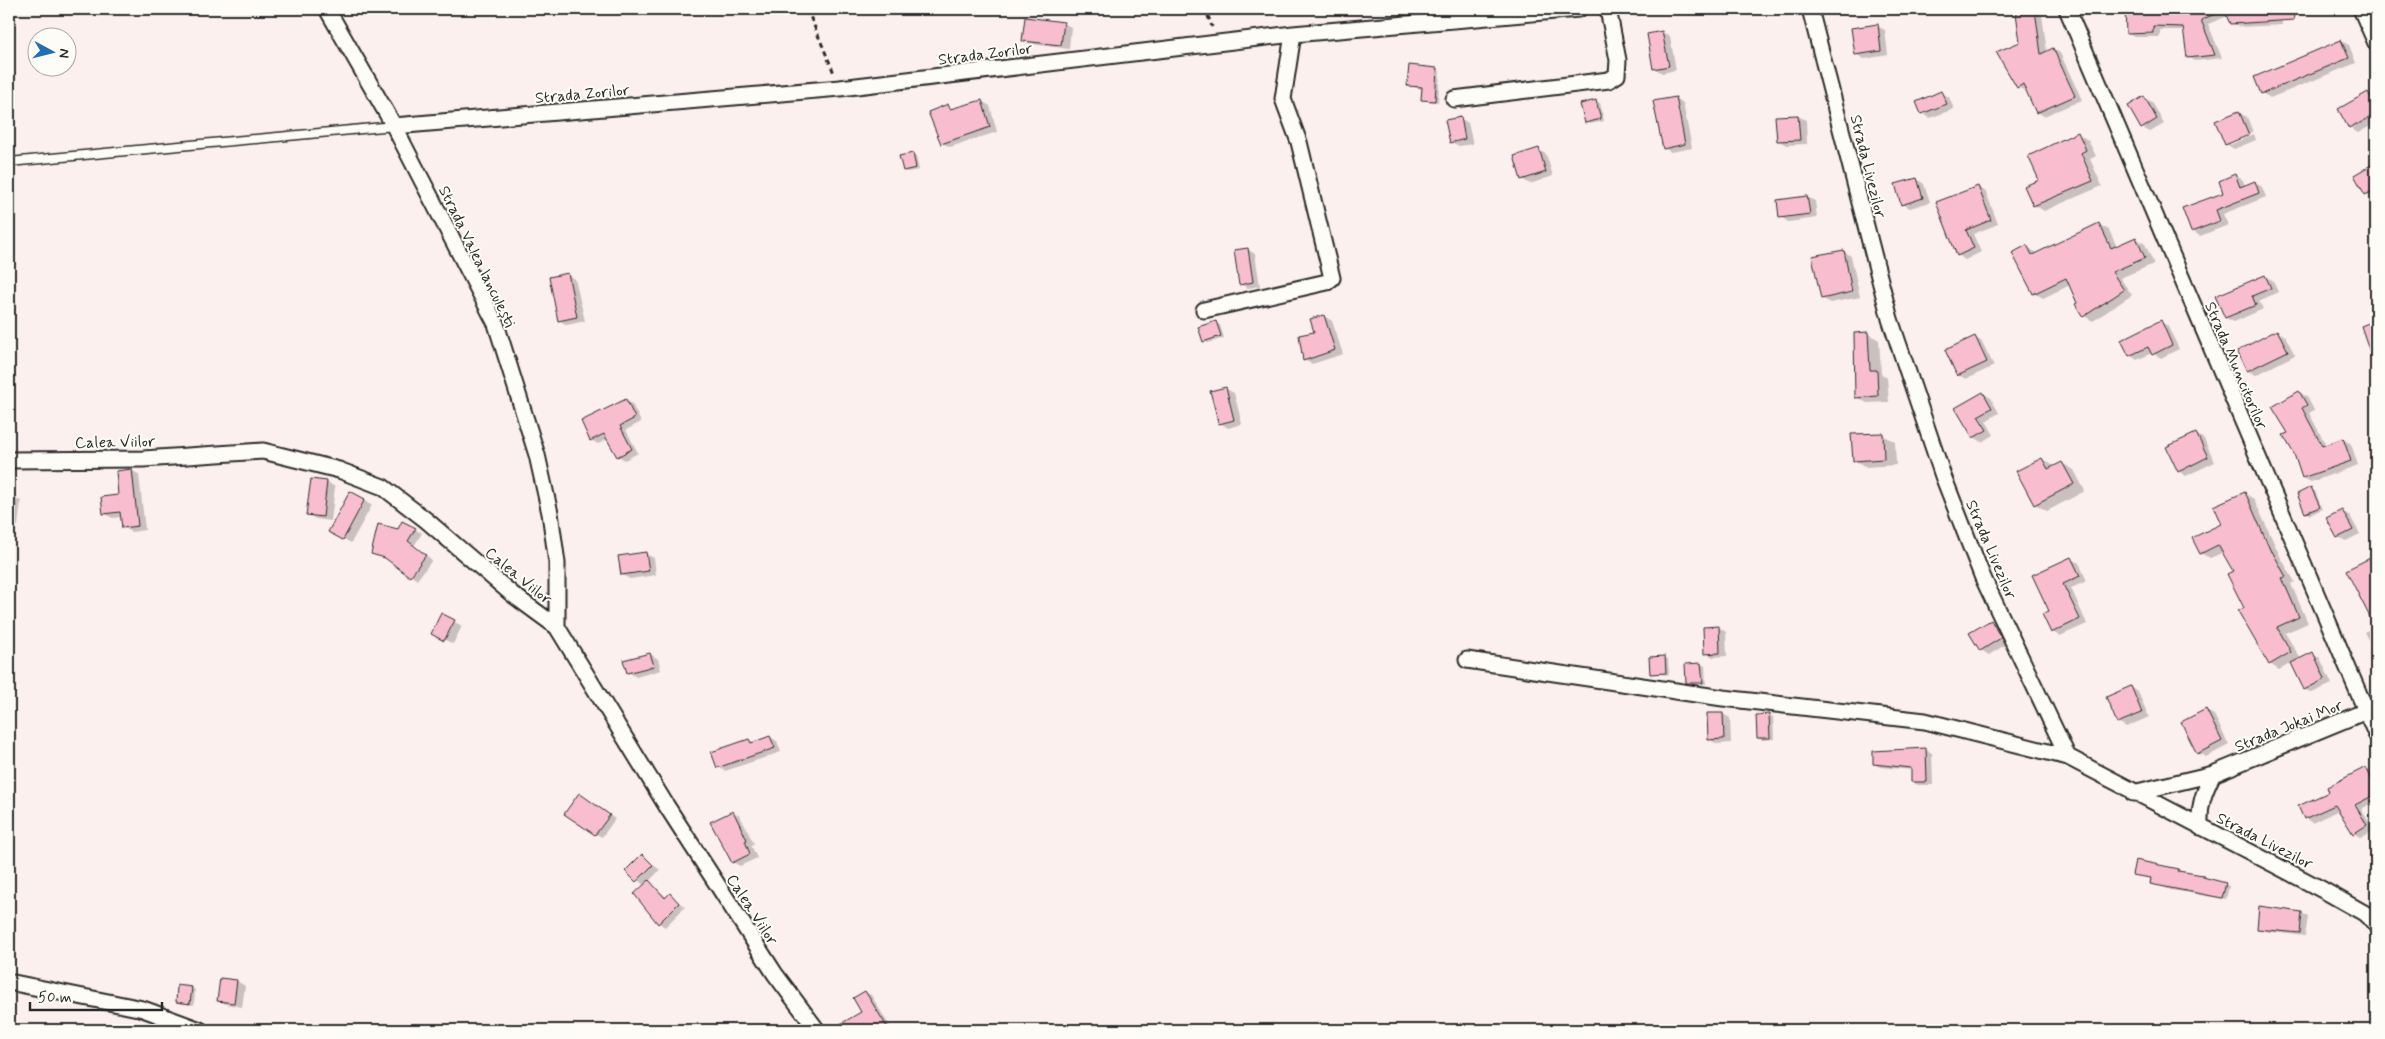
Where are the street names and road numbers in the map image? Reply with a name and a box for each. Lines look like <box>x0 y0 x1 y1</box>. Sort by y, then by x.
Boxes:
street label: Strada Zorilor <box>937 38 1034 71</box>
street label: Strada Zorilor <box>534 80 631 109</box>
street label: Strada Livezilor <box>1845 113 1891 221</box>
street label: Strada Valea Ianculești <box>433 182 520 331</box>
street label: Strada Muncitorilor <box>2199 299 2272 433</box>
street label: Calea Viilor <box>75 431 156 454</box>
street label: Strada Livezilor <box>1960 497 2021 603</box>
street label: Calea Viilor <box>480 543 556 610</box>
street label: Strada Jokai Mor <box>2232 695 2346 758</box>
street label: Strada Livezilor <box>2212 808 2317 875</box>
street label: Calea Viilor <box>721 870 783 950</box>

